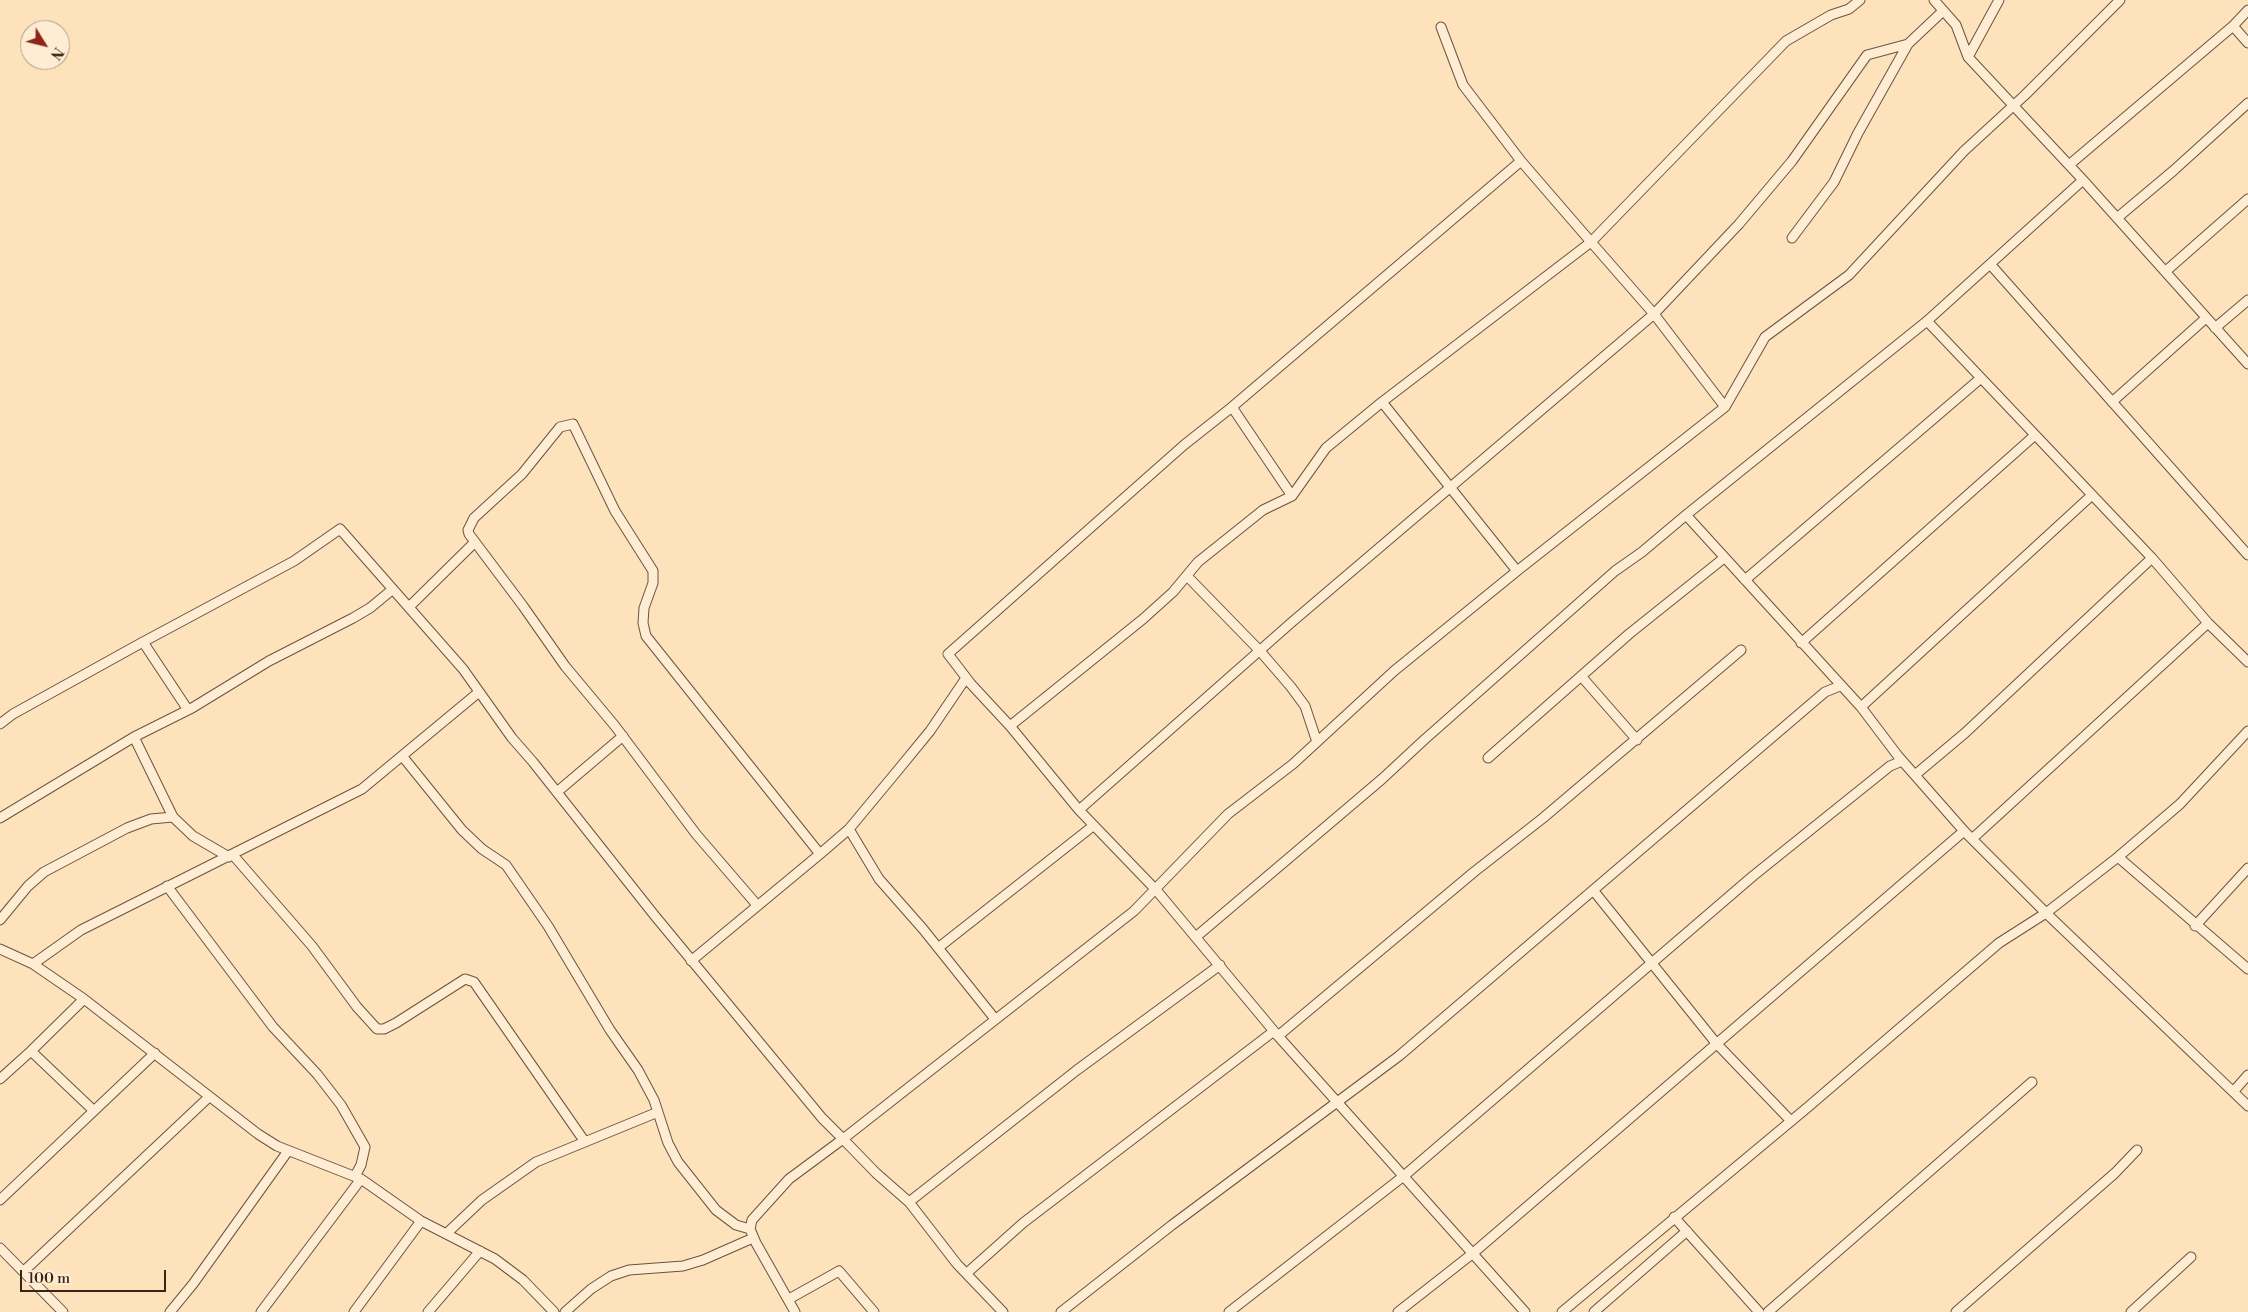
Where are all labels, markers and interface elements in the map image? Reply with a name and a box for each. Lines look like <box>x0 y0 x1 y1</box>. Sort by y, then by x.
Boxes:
north arrow <box>20 20 70 70</box>
text: N <box>46 43 67 63</box>
scale bar <box>22 1260 169 1292</box>
text: 100 m <box>28 1269 70 1288</box>

